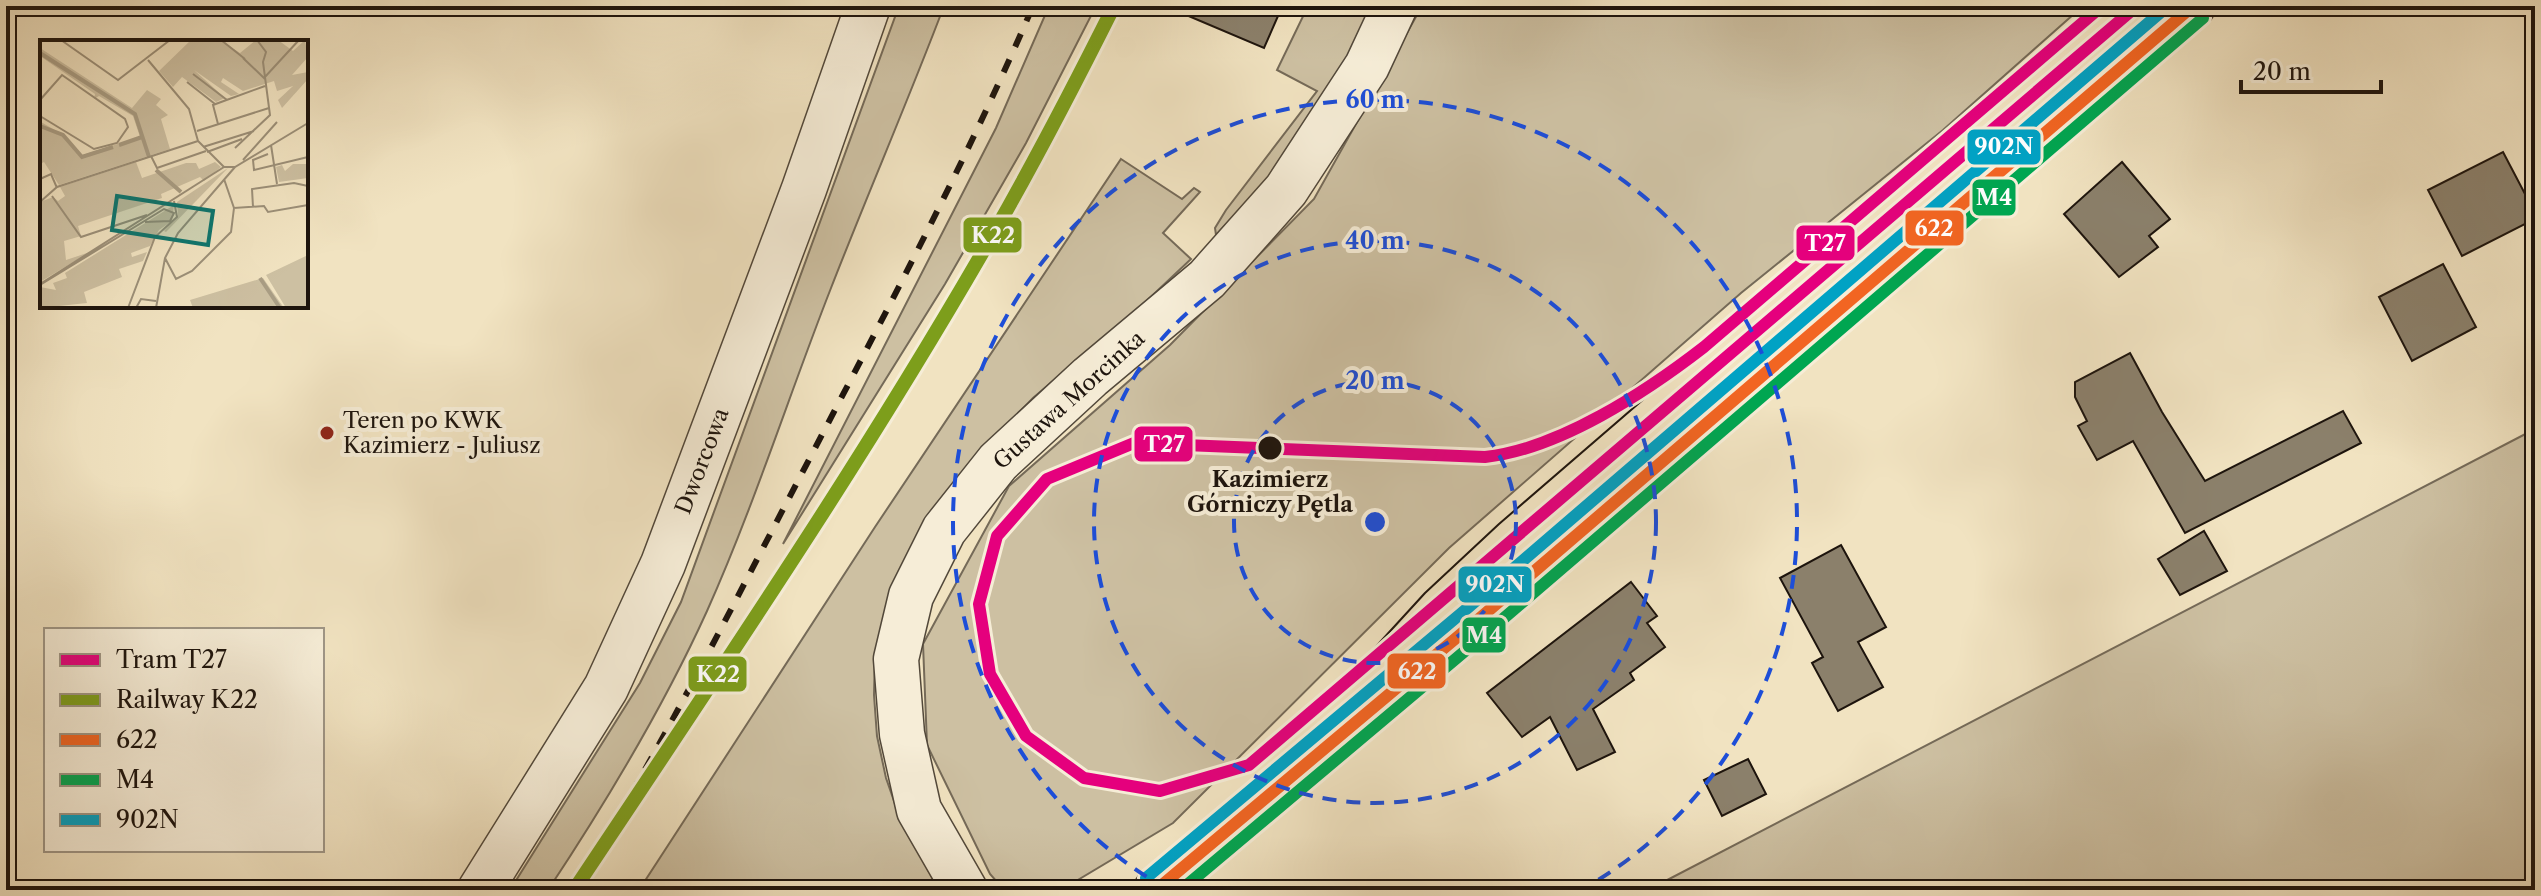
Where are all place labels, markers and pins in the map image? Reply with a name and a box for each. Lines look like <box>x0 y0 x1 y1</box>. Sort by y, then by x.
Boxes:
place label: Teren po KWK Kazimierz - Juliusz <box>343 407 540 459</box>
marker: Teren po KWK Kazimierz - Juliusz <box>318 424 336 442</box>
marker: Kazimierz Górniczy Pętla <box>1256 434 1284 462</box>
place label: Kazimierz Górniczy Pętla <box>1187 466 1353 518</box>
centre of rings <box>1361 508 1389 536</box>

